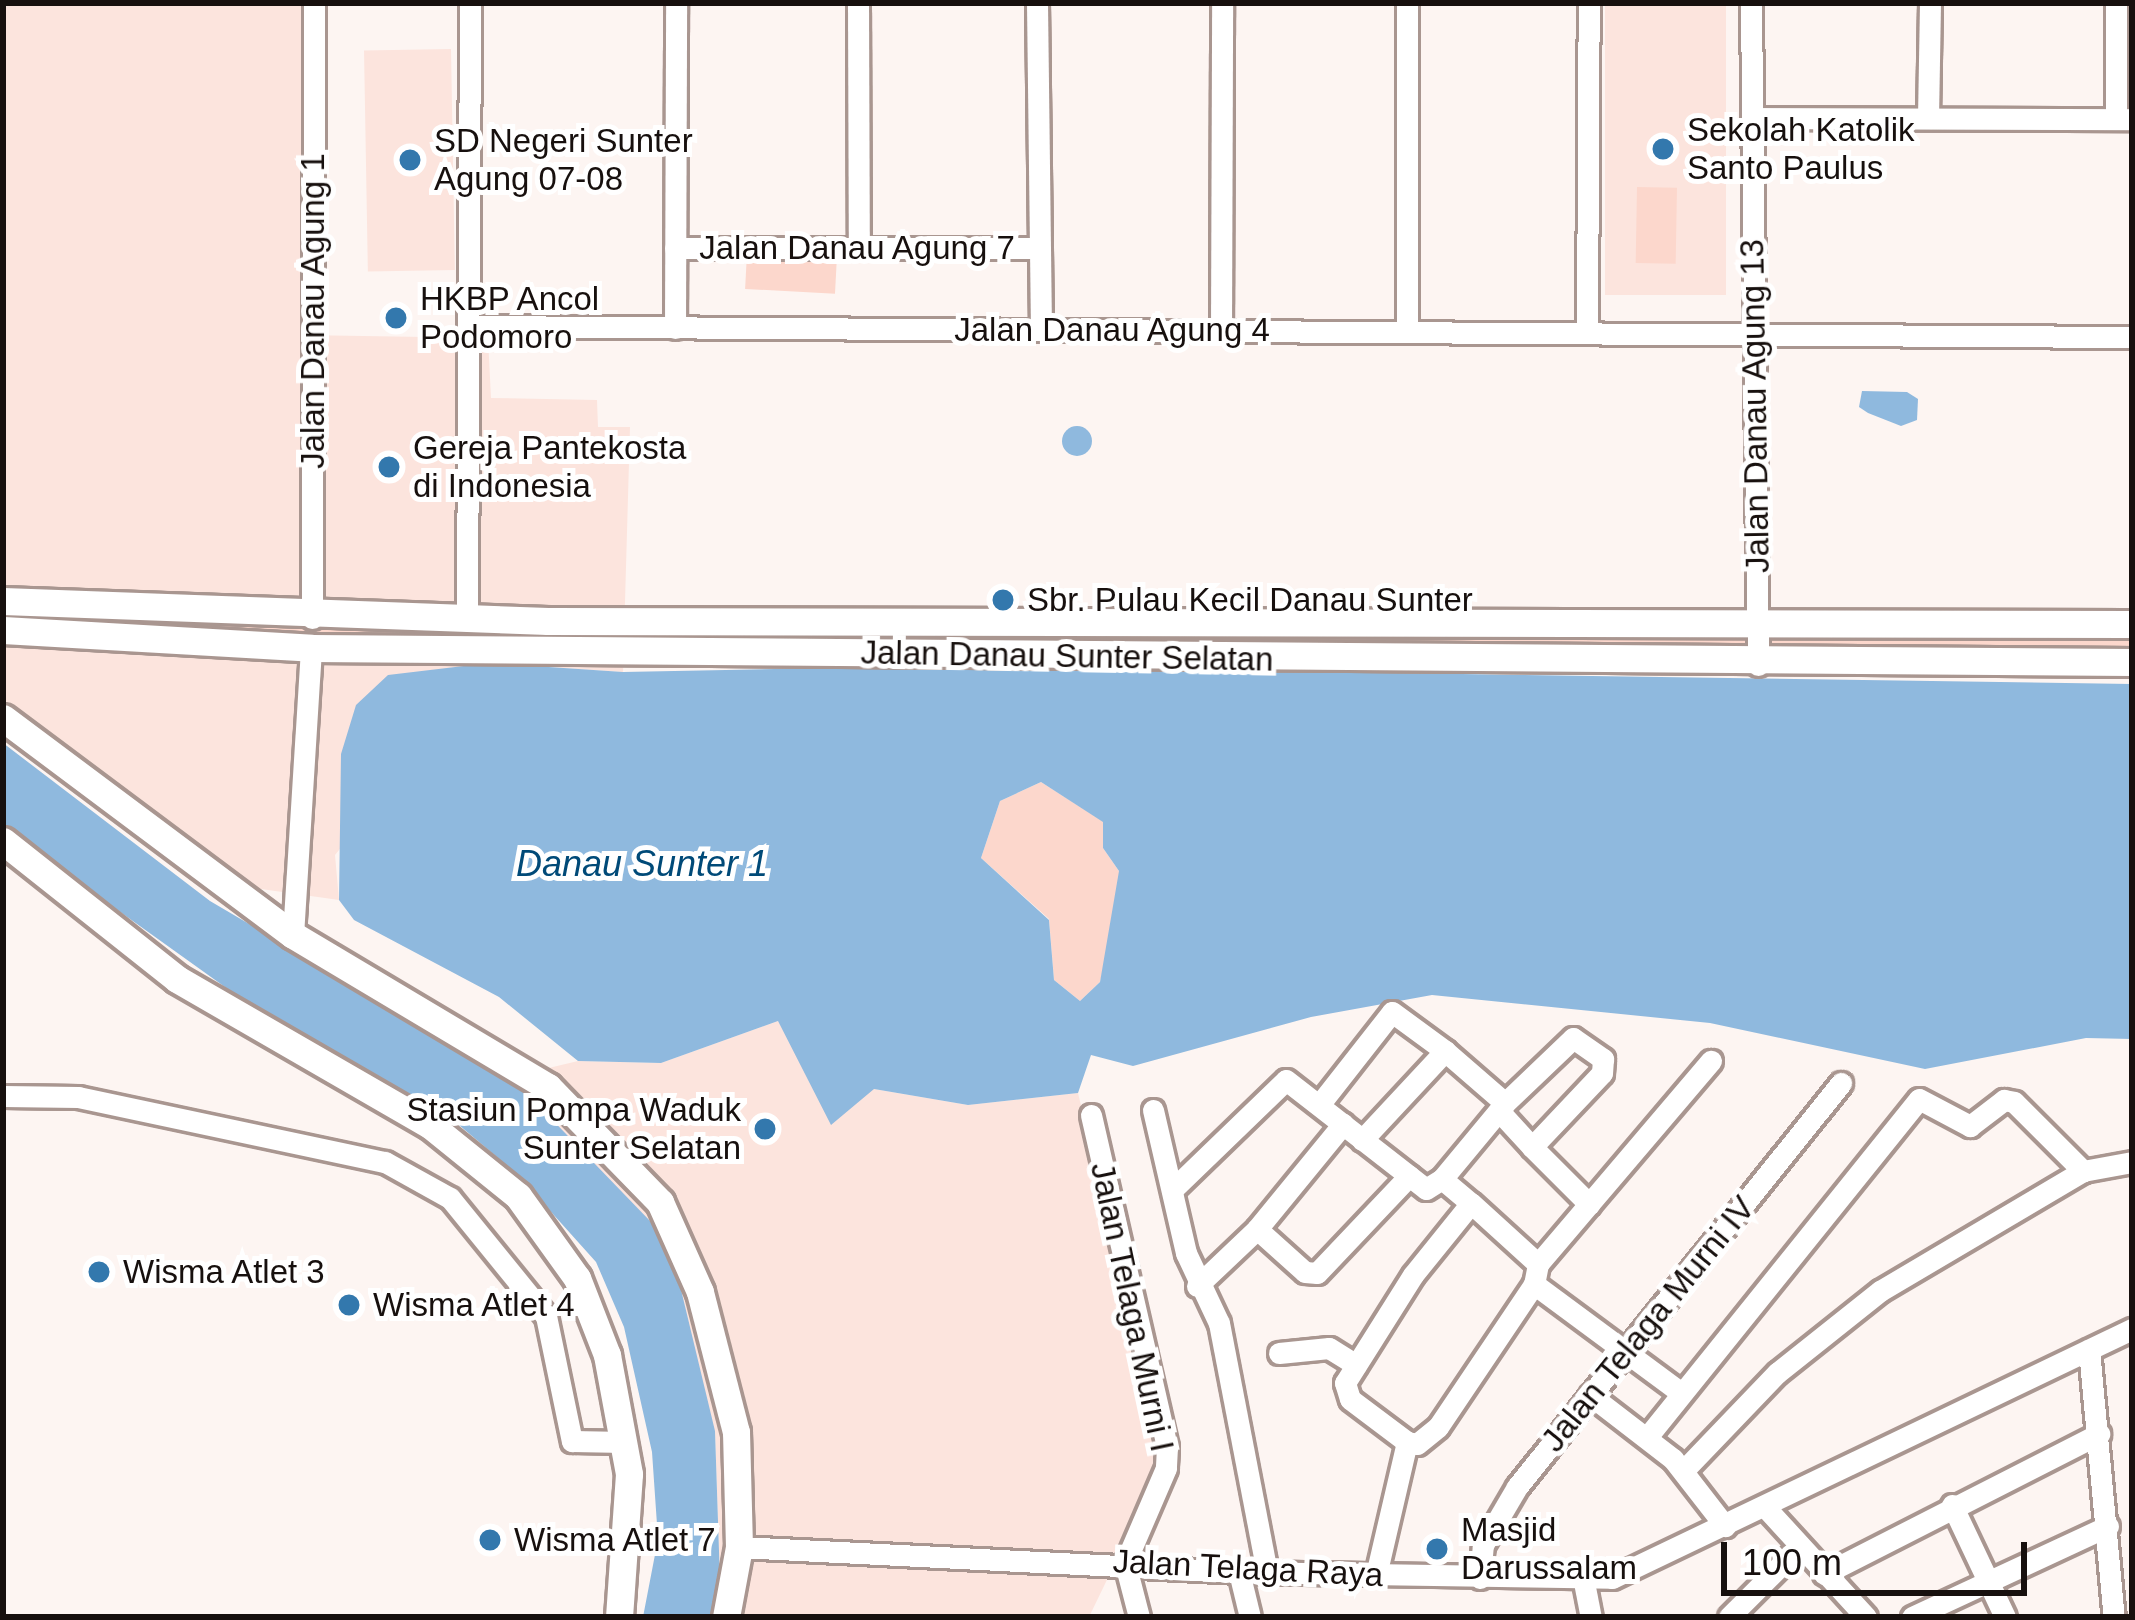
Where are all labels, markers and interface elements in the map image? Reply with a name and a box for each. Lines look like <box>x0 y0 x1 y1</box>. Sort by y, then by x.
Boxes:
place label: Sekolah Katolik Santo Paulus <box>1687 110 1914 188</box>
place label: SD Negeri Sunter Agung 07-08 <box>434 121 693 199</box>
marker: Sekolah Katolik Santo Paulus <box>1650 136 1676 162</box>
marker: SD Negeri Sunter Agung 07-08 <box>397 147 423 173</box>
street label: Jalan Danau Agung 1 <box>293 152 333 470</box>
street label: Jalan Danau Agung 7 <box>698 228 1016 268</box>
street label: Jalan Danau Agung 13 <box>1732 238 1778 574</box>
place label: HKBP Ancol Podomoro <box>420 279 602 357</box>
marker: HKBP Ancol Podomoro <box>383 305 409 331</box>
street label: Jalan Danau Agung 4 <box>953 310 1271 350</box>
place label: Gereja Pantekosta di Indonesia <box>413 428 686 506</box>
marker: Gereja Pantekosta di Indonesia <box>376 454 402 480</box>
place label: Sbr. Pulau Kecil Danau Sunter <box>1027 580 1473 620</box>
marker: Sbr. Pulau Kecil Danau Sunter <box>990 587 1016 613</box>
street label: Jalan Danau Sunter Selatan <box>860 633 1274 679</box>
water label: Danau Sunter 1 <box>516 842 768 886</box>
place label: Stasiun Pompa Waduk Sunter Selatan <box>407 1090 741 1168</box>
marker: Stasiun Pompa Waduk Sunter Selatan <box>752 1116 778 1142</box>
street label: Jalan Telaga Murni I <box>1082 1158 1182 1456</box>
street label: Jalan Telaga Murni IV <box>1533 1188 1763 1460</box>
place label: Wisma Atlet 3 <box>123 1252 327 1292</box>
marker: Wisma Atlet 3 <box>86 1259 112 1285</box>
place label: Wisma Atlet 4 <box>373 1285 577 1325</box>
marker: Wisma Atlet 4 <box>336 1292 362 1318</box>
place label: Masjid Darussalam <box>1461 1510 1637 1588</box>
scale bar <box>1727 1518 2033 1592</box>
place label: Wisma Atlet 7 <box>514 1520 718 1560</box>
marker: Wisma Atlet 7 <box>477 1527 503 1553</box>
marker: Masjid Darussalam <box>1424 1536 1450 1562</box>
street label: Jalan Telaga Raya <box>1111 1541 1385 1595</box>
text: 100 m <box>1742 1542 1842 1583</box>

